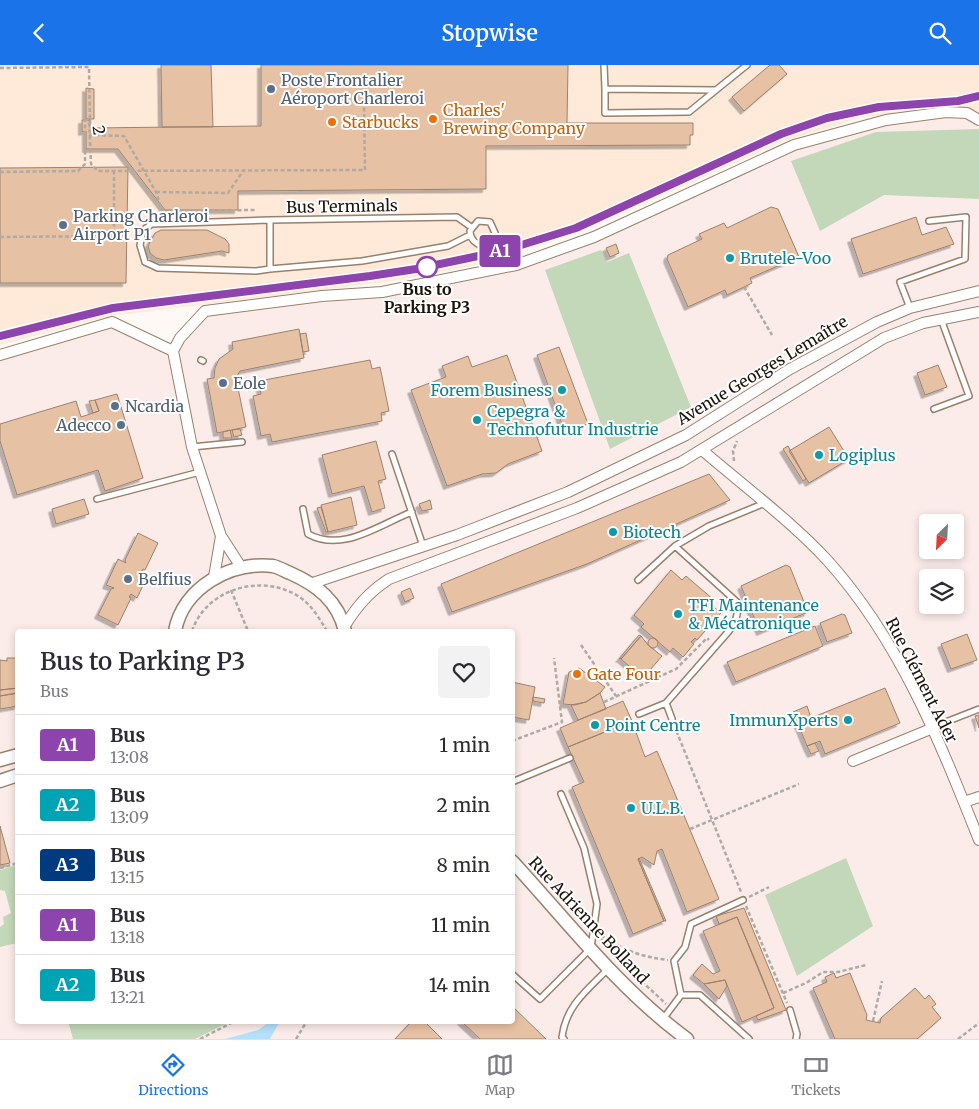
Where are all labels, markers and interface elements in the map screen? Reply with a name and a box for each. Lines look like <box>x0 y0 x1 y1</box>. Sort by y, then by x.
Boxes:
icon: back <box>25 19 53 47</box>
text: Stopwise <box>441 19 538 47</box>
icon: search <box>926 19 954 47</box>
place label: Poste Frontalier Aéroport Charleroi <box>280 70 424 108</box>
marker: Poste Frontalier Aéroport Charleroi <box>265 83 277 95</box>
place label: Charles' Brewing Company <box>443 100 586 138</box>
place label: Starbucks <box>342 112 419 132</box>
marker: Charles' Brewing Company <box>427 113 439 125</box>
marker: Starbucks <box>326 116 338 128</box>
street label: 2 <box>88 124 110 136</box>
street label: Bus Terminals <box>286 195 398 217</box>
place label: Parking Charleroi Airport P1 <box>72 206 209 244</box>
marker: Parking Charleroi Airport P1 <box>57 219 69 231</box>
line badge: A1 <box>478 235 522 267</box>
text: A1 <box>489 239 511 262</box>
place label: Brutele-Voo <box>740 248 831 268</box>
marker: Brutele-Voo <box>724 252 736 264</box>
marker: Bus to Parking P3 <box>416 256 438 278</box>
place label: Bus to Parking P3 <box>384 279 470 317</box>
street label: Avenue Georges Lemaître <box>672 311 851 430</box>
place label: Eole <box>233 373 266 393</box>
marker: Eole <box>217 377 229 389</box>
place label: Forem Business <box>430 380 552 400</box>
marker: Forem Business <box>556 384 568 396</box>
place label: Ncardia <box>125 396 184 416</box>
marker: Ncardia <box>109 400 121 412</box>
place label: Cepegra & Technofutur Industrie <box>487 401 658 439</box>
marker: Cepegra & Technofutur Industrie <box>471 414 483 426</box>
place label: Adecco <box>55 415 111 435</box>
marker: Adecco <box>115 419 127 431</box>
place label: Logiplus <box>829 445 896 465</box>
marker: Logiplus <box>813 449 825 461</box>
north arrow <box>919 514 964 559</box>
map controls <box>919 514 964 614</box>
place label: Biotech <box>623 522 681 542</box>
marker: Biotech <box>607 526 619 538</box>
place label: Belfius <box>138 569 192 589</box>
button: layers <box>919 569 964 614</box>
marker: Belfius <box>122 573 134 585</box>
place label: TFI Maintenance & Mécatronique <box>688 595 819 633</box>
marker: TFI Maintenance & Mécatronique <box>672 608 684 620</box>
street label: Rue Clément Ader <box>882 614 962 746</box>
text: Bus to Parking P3 <box>40 646 245 677</box>
button: heart <box>438 646 490 698</box>
place label: Gate Four <box>587 664 661 684</box>
marker: Gate Four <box>571 668 583 680</box>
text: Bus <box>40 681 69 701</box>
place label: ImmunXperts <box>729 710 838 730</box>
marker: ImmunXperts <box>842 714 854 726</box>
place label: Point Centre <box>605 715 700 735</box>
marker: Point Centre <box>589 719 601 731</box>
text: Bus <box>110 723 145 747</box>
text: A1 <box>57 733 78 756</box>
text: 1 min <box>439 733 490 757</box>
text: 13:08 <box>110 747 149 767</box>
text: Bus <box>110 783 145 807</box>
text: A2 <box>56 793 79 816</box>
text: 2 min <box>437 793 490 817</box>
place label: U.L.B. <box>641 798 684 818</box>
marker: U.L.B. <box>625 802 637 814</box>
text: 13:09 <box>110 807 149 827</box>
text: Bus <box>110 843 145 867</box>
street label: Rue Adrienne Bolland <box>525 852 654 988</box>
text: A3 <box>56 853 79 876</box>
text: 8 min <box>437 853 490 877</box>
text: 13:15 <box>110 867 145 887</box>
text: Bus <box>110 903 145 927</box>
text: A1 <box>57 913 78 936</box>
text: 11 min <box>431 913 490 937</box>
text: 13:18 <box>110 927 145 947</box>
text: Bus <box>110 963 145 987</box>
text: A2 <box>56 973 79 996</box>
text: 14 min <box>429 973 490 997</box>
text: 13:21 <box>110 987 145 1007</box>
tab: Directions <box>138 1051 208 1099</box>
tab: Map <box>485 1051 515 1099</box>
tab: Tickets <box>791 1051 841 1099</box>

